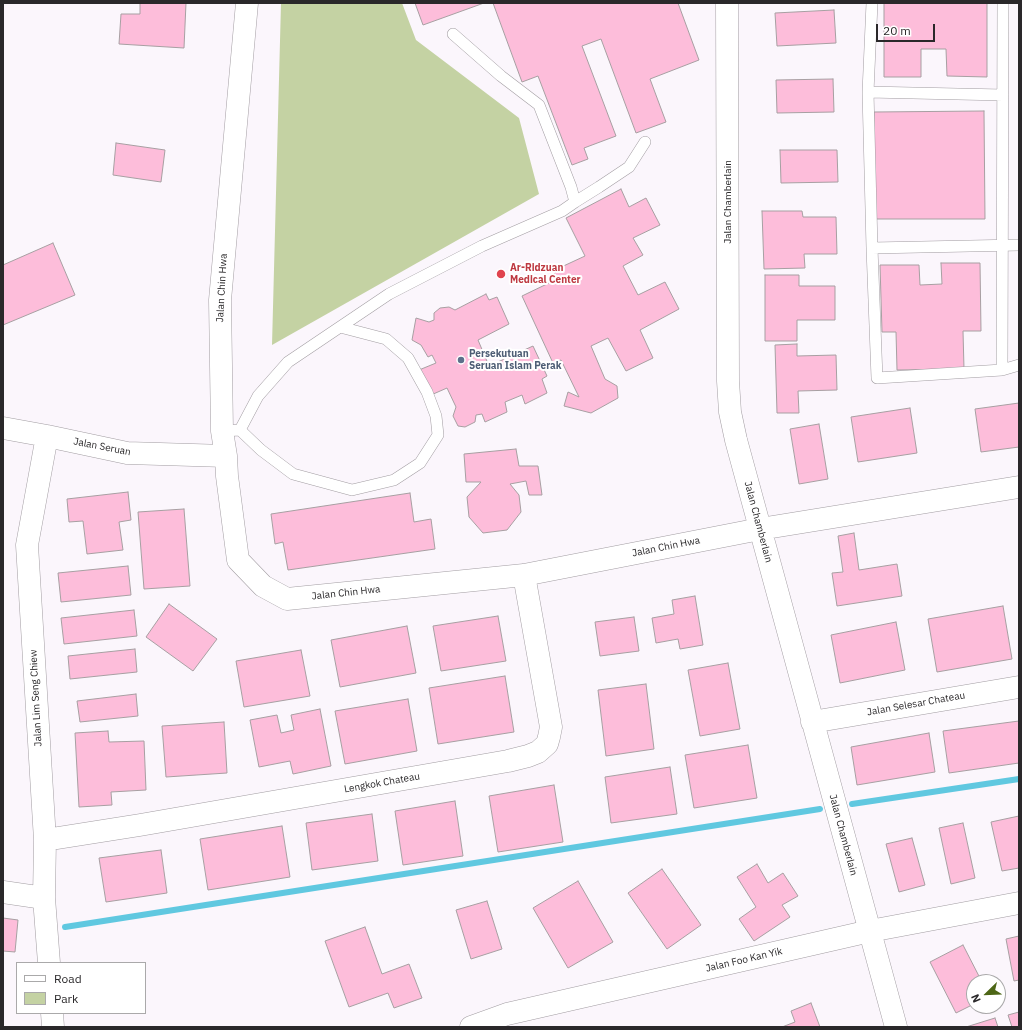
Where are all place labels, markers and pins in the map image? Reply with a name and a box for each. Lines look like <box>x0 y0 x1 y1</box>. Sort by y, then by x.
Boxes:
place label: Ar-Ridzuan Medical Center <box>510 262 581 286</box>
marker: Ar-Ridzuan Medical Center <box>495 268 507 280</box>
place label: Persekutuan Seruan Islam Perak <box>469 348 562 372</box>
marker: Persekutuan Seruan Islam Perak <box>456 355 466 365</box>

